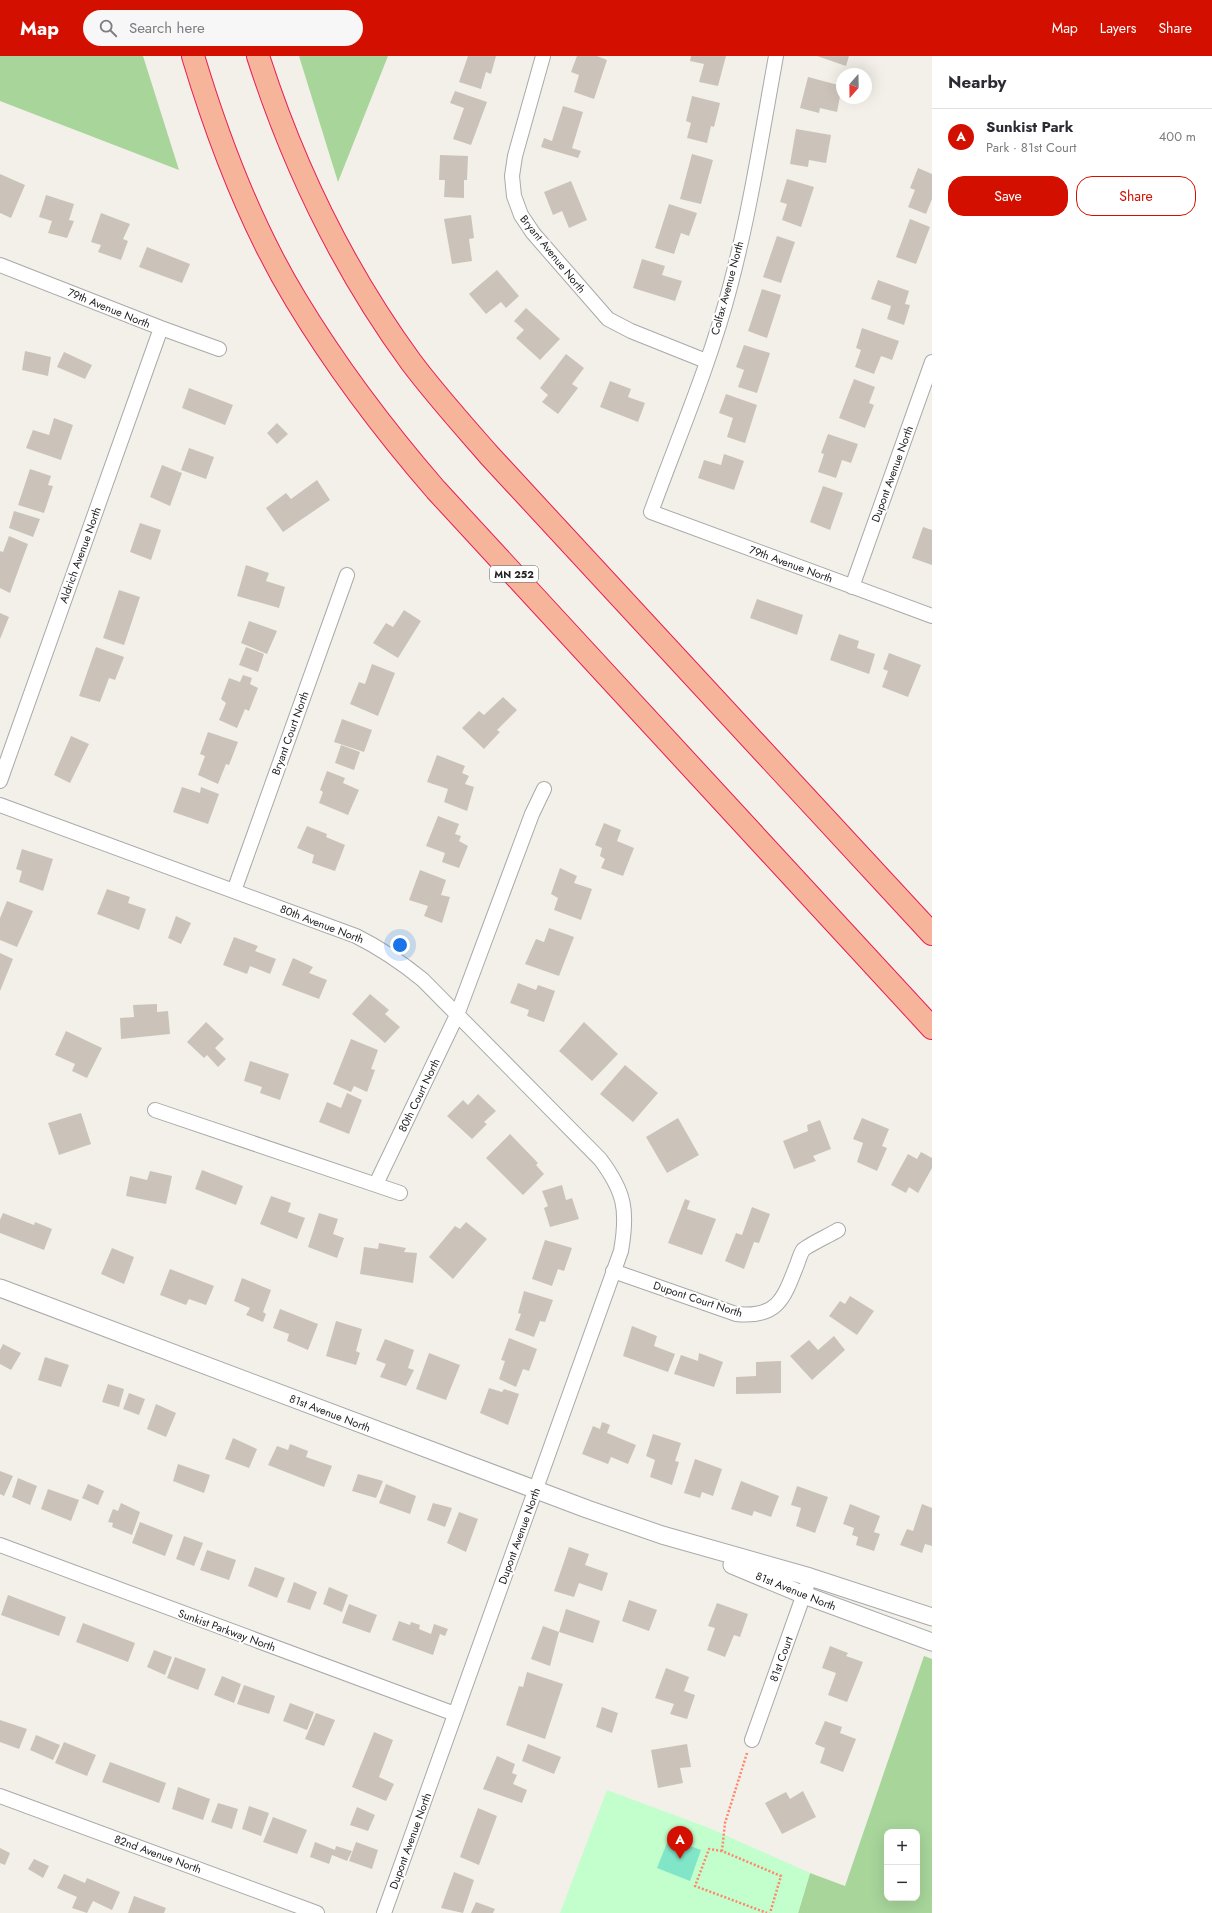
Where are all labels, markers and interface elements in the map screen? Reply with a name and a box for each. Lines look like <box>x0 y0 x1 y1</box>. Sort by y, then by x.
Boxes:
search box <box>83 10 363 46</box>
text: Map <box>20 15 59 42</box>
icon: search <box>97 17 119 39</box>
text: Search here <box>129 17 205 39</box>
text: Map <box>1052 18 1078 38</box>
text: Layers <box>1100 18 1136 38</box>
text: Share <box>1158 18 1192 38</box>
north arrow <box>836 68 872 104</box>
text: Nearby <box>948 70 1006 94</box>
text: Sunkist Park <box>986 116 1073 138</box>
text: A <box>956 127 966 146</box>
text: 400 m <box>1159 127 1196 146</box>
text: Park · 81st Court <box>986 138 1076 157</box>
button: Save <box>948 176 1068 216</box>
button: Share <box>1076 176 1196 216</box>
street label: Bryant Avenue North <box>516 212 590 296</box>
street label: Colfax Avenue North <box>707 239 747 337</box>
street label: 79th Avenue North <box>65 284 153 332</box>
street label: Dupont Avenue North <box>867 424 917 524</box>
street label: Aldrich Avenue North <box>55 505 105 605</box>
street label: 79th Avenue North <box>747 541 835 587</box>
road number: MN 252 <box>490 566 538 582</box>
street label: Bryant Court North <box>267 689 313 777</box>
street label: 80th Avenue North <box>278 901 366 947</box>
your location <box>390 935 410 955</box>
street label: 80th Court North <box>394 1056 444 1134</box>
street label: Dupont Court North <box>651 1277 745 1321</box>
street label: 81st Avenue North <box>287 1390 373 1436</box>
street label: Dupont Avenue North <box>494 1486 544 1586</box>
street label: 81st Avenue North <box>753 1568 839 1614</box>
street label: Sunkist Parkway North <box>176 1605 278 1655</box>
street label: 81st Court <box>765 1634 797 1684</box>
street label: Dupont Avenue North <box>385 1791 435 1891</box>
pin: A <box>667 1826 693 1859</box>
map controls <box>884 1829 920 1901</box>
button: + <box>884 1829 920 1865</box>
street label: 82nd Avenue North <box>112 1831 204 1877</box>
button: − <box>884 1865 920 1901</box>

